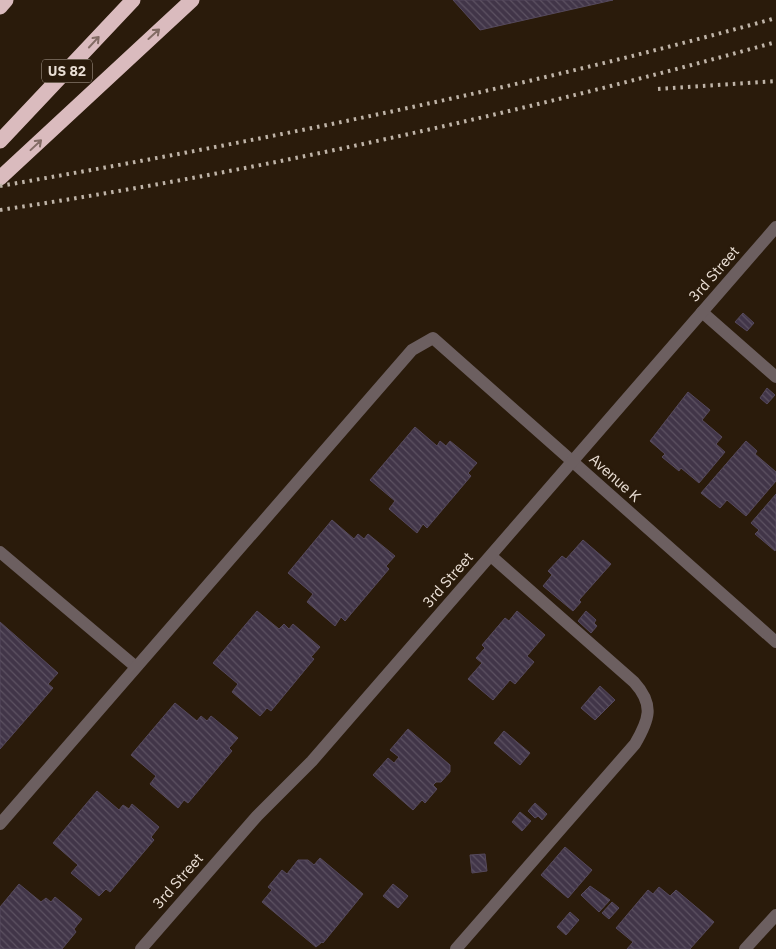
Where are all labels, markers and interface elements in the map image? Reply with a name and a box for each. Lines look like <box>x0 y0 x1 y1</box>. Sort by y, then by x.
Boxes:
one-way arrow <box>148 28 161 39</box>
one-way arrow <box>88 36 100 49</box>
road number: US 82 <box>42 59 92 82</box>
one-way arrow <box>29 139 42 151</box>
street label: 3rd Street <box>684 242 743 305</box>
street label: Avenue K <box>586 449 646 506</box>
street label: 3rd Street <box>418 548 477 611</box>
street label: 3rd Street <box>148 849 207 912</box>

